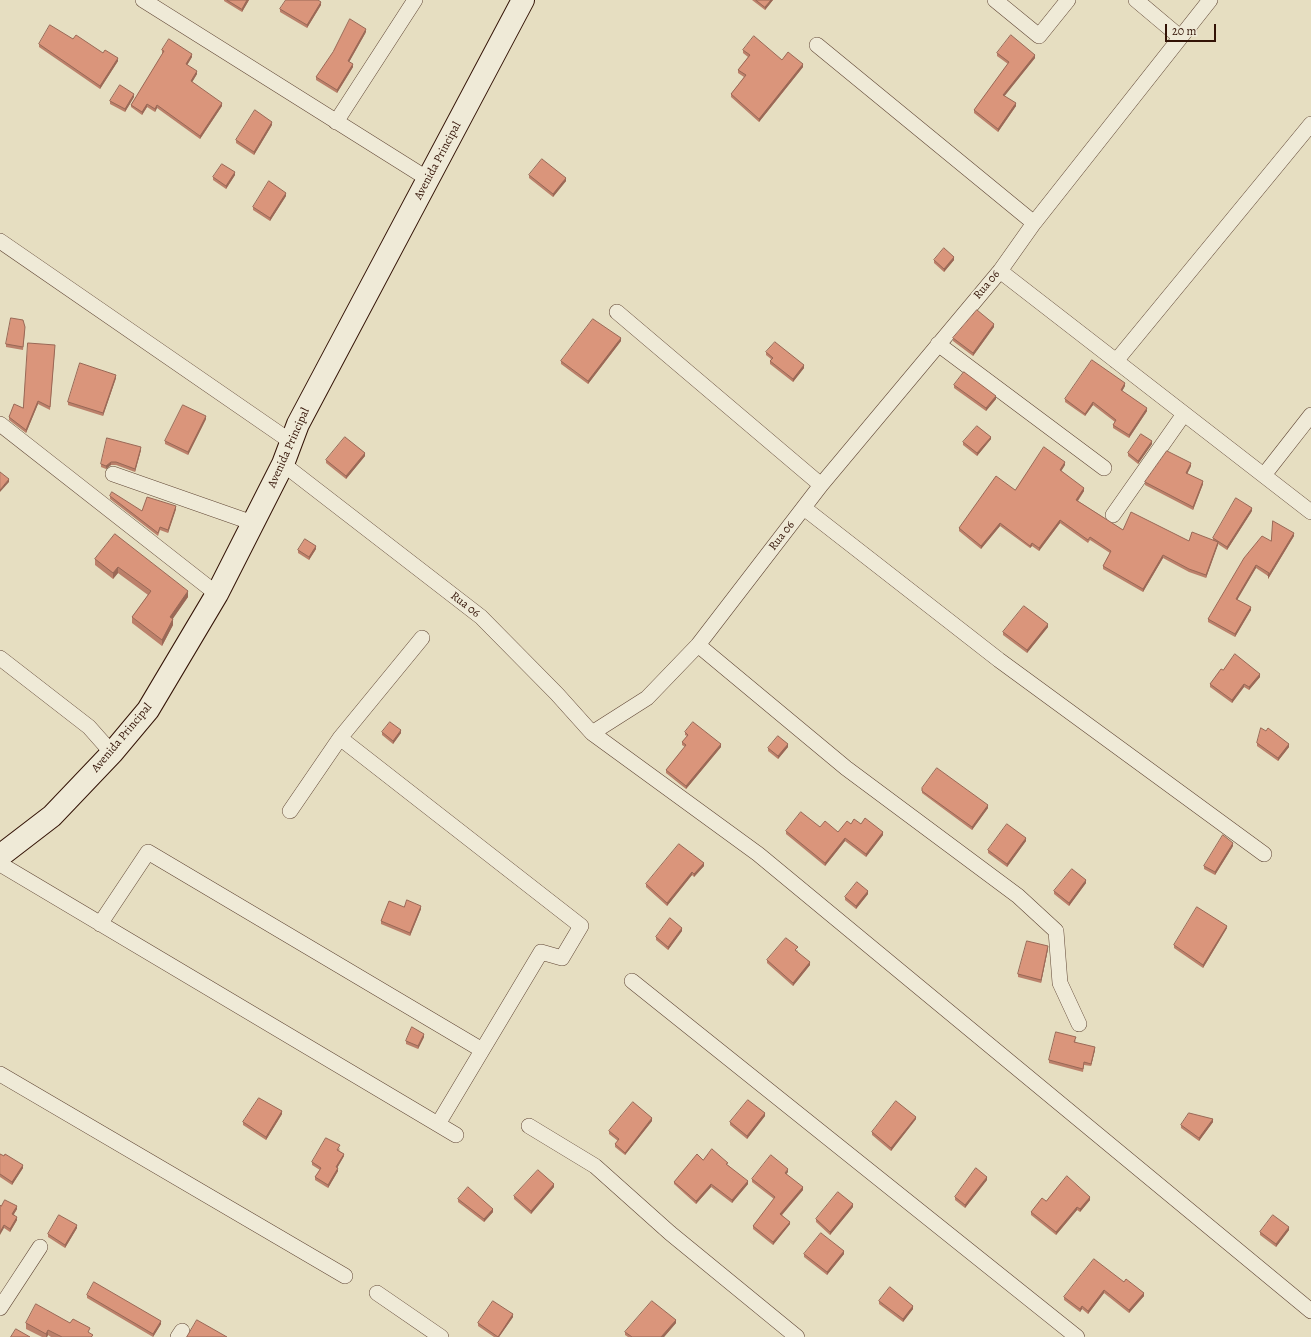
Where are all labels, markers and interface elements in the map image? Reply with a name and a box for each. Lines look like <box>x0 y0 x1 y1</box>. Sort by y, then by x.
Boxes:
scale bar <box>1167 16 1218 42</box>
text: 20 m <box>1172 23 1196 39</box>
street label: Avenida Principal <box>411 120 465 202</box>
street label: Rua 06 <box>971 268 1003 302</box>
street label: Avenida Principal <box>265 406 313 490</box>
street label: Rua 06 <box>766 518 798 554</box>
street label: Rua 06 <box>447 589 483 621</box>
street label: Avenida Principal <box>89 700 155 776</box>

